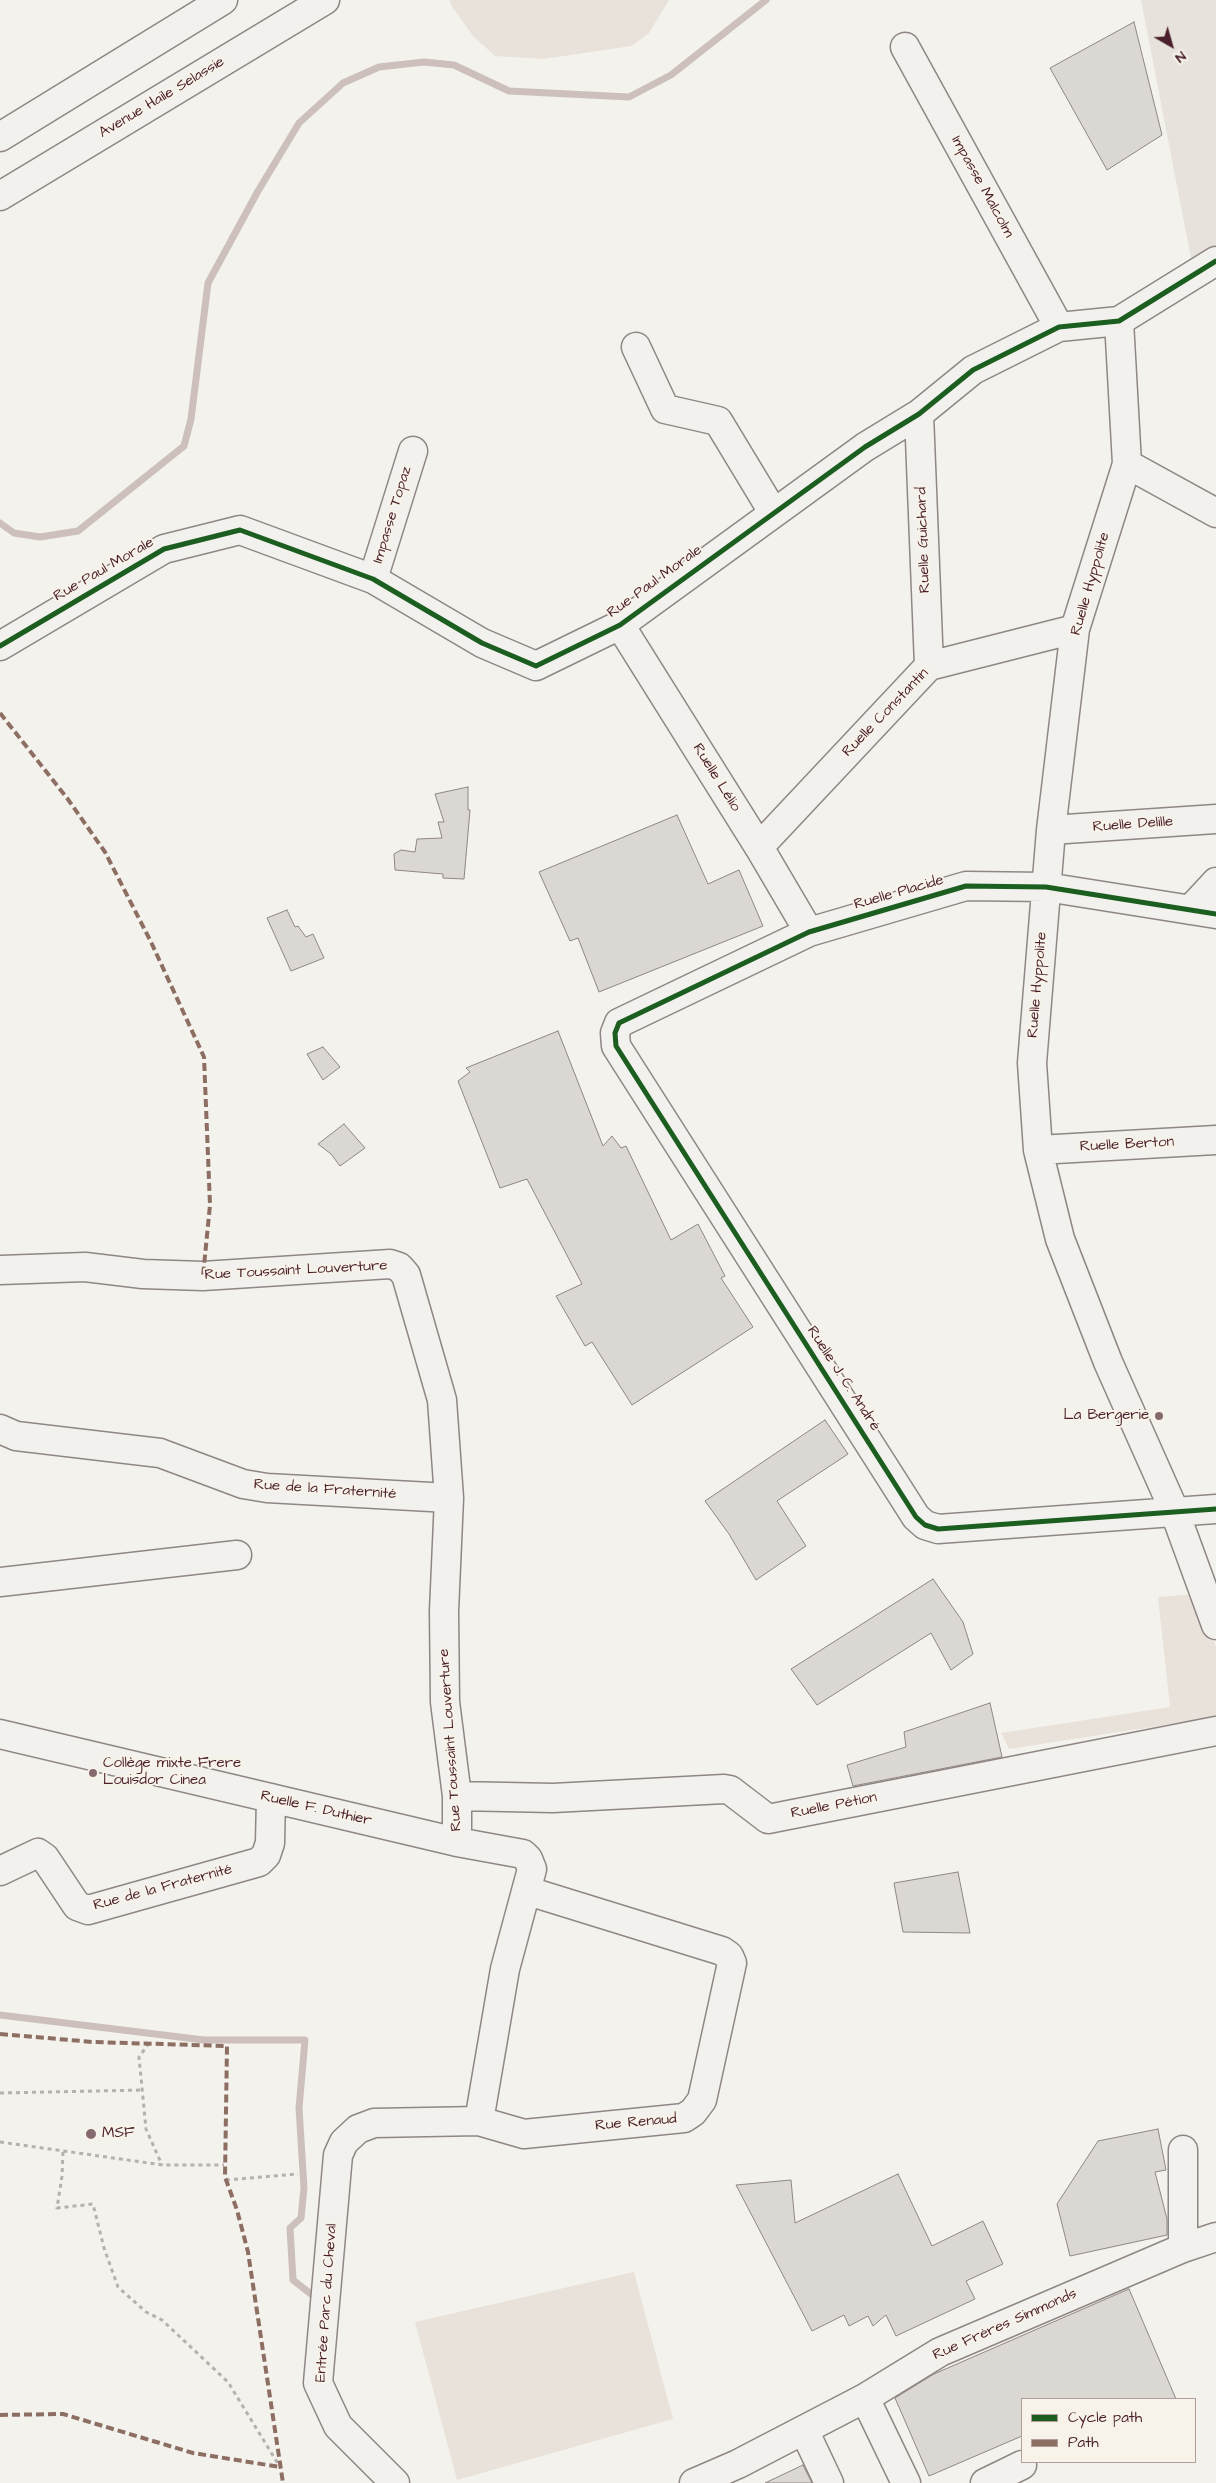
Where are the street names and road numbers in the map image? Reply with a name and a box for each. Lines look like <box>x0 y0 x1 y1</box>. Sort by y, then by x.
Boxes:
street label: Avenue Haile Selassie <box>96 53 228 143</box>
street label: Impasse Malcolm <box>947 133 1017 241</box>
street label: Impasse Topaz <box>370 464 416 566</box>
street label: Ruelle Guichard <box>913 487 935 593</box>
street label: Ruelle Hyppolite <box>1068 530 1114 638</box>
street label: Rue Paul Morale <box>51 534 157 606</box>
street label: Rue Paul Morale <box>604 542 706 622</box>
street label: Ruelle Constantin <box>839 665 933 761</box>
street label: Ruelle Lélio <box>688 741 744 815</box>
street label: Ruelle Delille <box>1092 813 1174 837</box>
street label: Ruelle Placide <box>852 872 946 914</box>
street label: Ruelle Hyppolite <box>1024 931 1052 1039</box>
street label: Ruelle Berton <box>1079 1134 1175 1156</box>
street label: Rue Toussaint Louverture <box>204 1257 388 1285</box>
street label: Ruelle J. C. André <box>802 1323 884 1435</box>
street label: Rue de la Fraternité <box>253 1476 397 1504</box>
street label: Rue Toussaint Louverture <box>436 1648 466 1832</box>
street label: Ruelle F. Duthier <box>259 1787 373 1831</box>
street label: Ruelle Pétion <box>789 1789 879 1823</box>
street label: Rue de la Fraternité <box>92 1861 234 1915</box>
street label: Rue Renaud <box>595 2110 677 2136</box>
street label: Entrée Parc du Cheval <box>312 2223 342 2383</box>
street label: Rue Frères Simmonds <box>930 2285 1080 2365</box>

